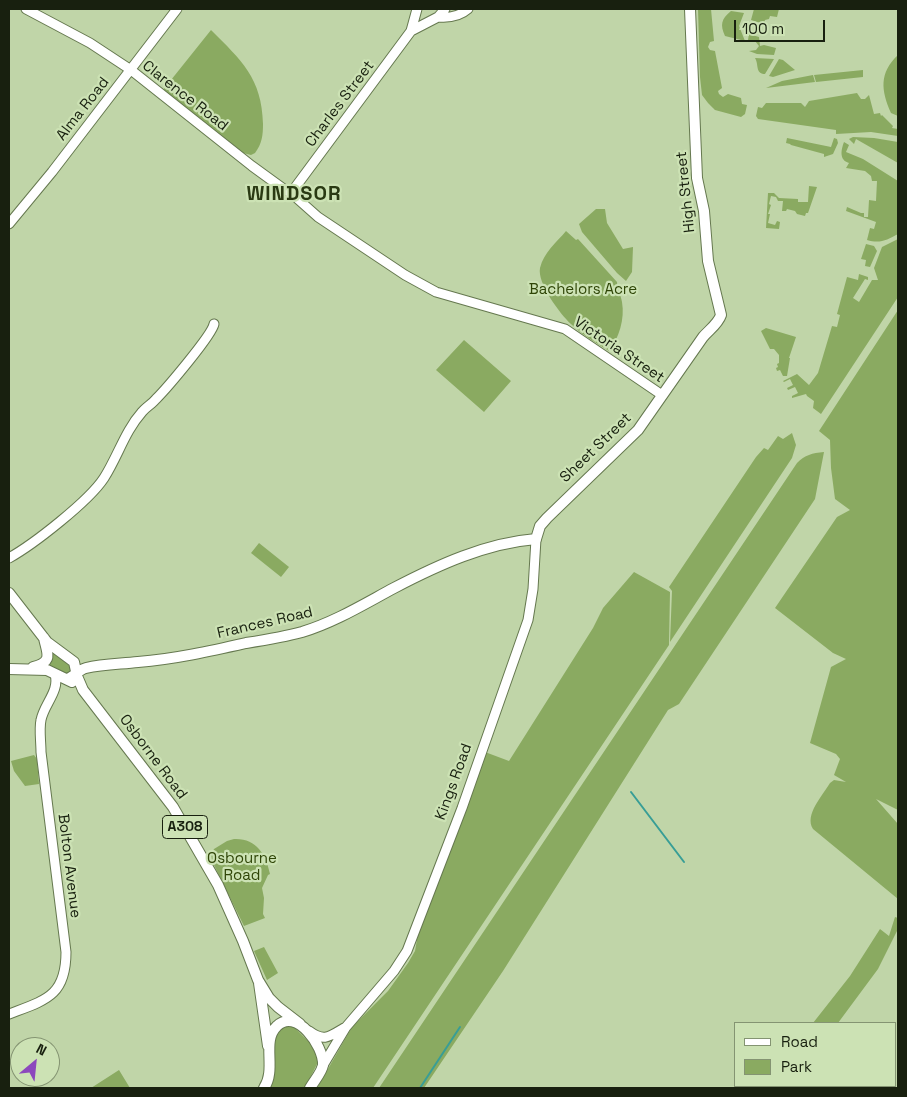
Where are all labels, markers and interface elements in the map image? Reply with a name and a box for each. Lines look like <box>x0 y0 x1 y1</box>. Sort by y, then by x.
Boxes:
scale bar <box>737 10 828 42</box>
text: 100 m <box>742 19 784 38</box>
street label: Clarence Road <box>139 57 231 135</box>
street label: Charles Street <box>302 57 378 151</box>
street label: Alma Road <box>53 74 113 144</box>
street label: High Street <box>673 150 699 234</box>
district label: WINDSOR <box>246 183 342 207</box>
park label: Bachelors Acre <box>529 281 637 299</box>
street label: Victoria Street <box>570 313 668 387</box>
street label: Sheet Street <box>556 409 636 487</box>
street label: Frances Road <box>215 603 315 643</box>
street label: Osborne Road <box>115 711 191 803</box>
street label: Kings Road <box>432 741 476 823</box>
street label: Bolton Avenue <box>54 813 84 919</box>
road number: A308 <box>162 816 208 839</box>
park label: Osbourne Road <box>207 850 277 885</box>
legend <box>734 1022 897 1087</box>
text: Road <box>781 1032 818 1051</box>
north arrow <box>10 1037 60 1087</box>
text: N <box>33 1039 50 1060</box>
text: Park <box>781 1057 812 1076</box>

